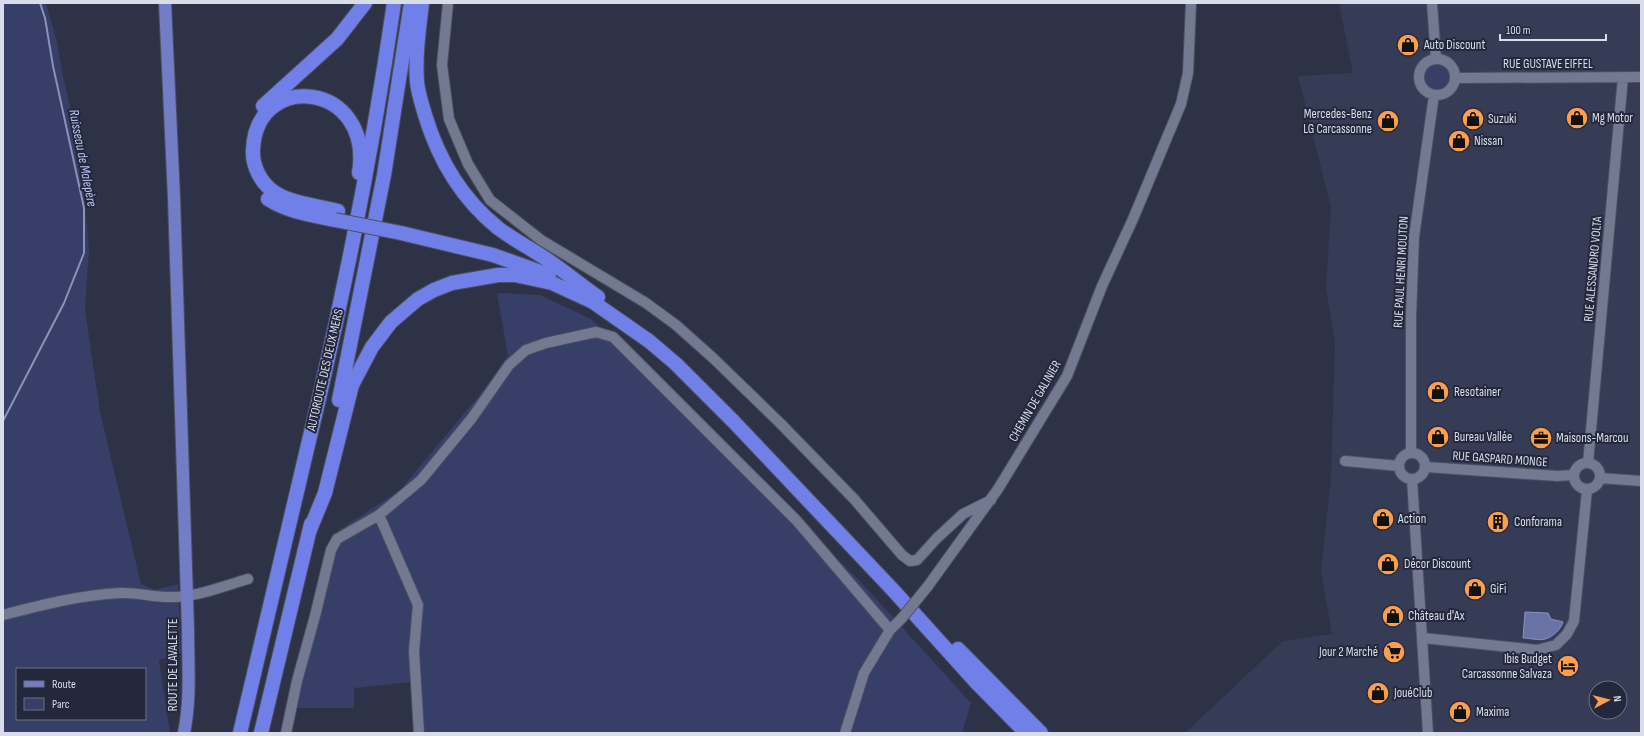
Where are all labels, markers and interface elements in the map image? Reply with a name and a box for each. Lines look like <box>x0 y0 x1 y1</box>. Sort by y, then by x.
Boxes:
scale bar <box>1500 16 1606 42</box>
text: 100 m <box>1506 23 1531 38</box>
shop icon: Auto Discount <box>1395 32 1421 58</box>
place label: Auto Discount <box>1423 37 1485 53</box>
street label: RUE GUSTAVE EIFFEL <box>1503 56 1593 72</box>
shop icon: Mg Motor <box>1564 105 1590 131</box>
place label: Mercedes-Benz LG Carcassonne <box>1303 106 1372 137</box>
shop icon: Suzuki <box>1460 106 1486 132</box>
water label: Ruisseau de Malepère <box>65 108 101 209</box>
shop icon: Mercedes-Benz LG Carcassonne <box>1375 108 1401 134</box>
place label: Mg Motor <box>1592 110 1633 126</box>
place label: Suzuki <box>1488 111 1516 127</box>
shop icon: Nissan <box>1446 128 1472 154</box>
place label: Nissan <box>1474 133 1503 149</box>
street label: RUE ALESSANDRO VOLTA <box>1580 215 1606 322</box>
street label: RUE PAUL HENRI MOUTON <box>1390 216 1412 328</box>
street label: AUTOROUTE DES DEUX MERS <box>303 307 347 433</box>
street label: CHEMIN DE GALINIER <box>1005 357 1065 445</box>
shop icon: Resotainer <box>1425 379 1451 405</box>
place label: Resotainer <box>1454 384 1501 400</box>
shop icon: Bureau Vallée <box>1425 424 1451 450</box>
office icon: Maisons-Marcou <box>1528 425 1554 451</box>
place label: Bureau Vallée <box>1454 429 1512 445</box>
place label: Maisons-Marcou <box>1556 430 1628 446</box>
street label: RUE GASPARD MONGE <box>1452 448 1548 470</box>
shop icon: Action <box>1370 506 1396 532</box>
building icon: Conforama <box>1485 509 1511 535</box>
place label: Action <box>1397 511 1426 527</box>
place label: Conforama <box>1514 514 1562 530</box>
shop icon: Décor Discount <box>1375 551 1401 577</box>
place label: Décor Discount <box>1404 556 1471 572</box>
shop icon: GiFi <box>1462 576 1488 602</box>
place label: GiFi <box>1490 581 1506 597</box>
shop icon: Château d'Ax <box>1380 603 1406 629</box>
place label: Château d'Ax <box>1408 608 1465 624</box>
street label: ROUTE DE LAVALETTE <box>165 619 181 711</box>
supermarket icon: Jour 2 Marché <box>1381 639 1407 665</box>
place label: Jour 2 Marché <box>1318 644 1378 660</box>
place label: Ibis Budget Carcassonne Salvaza <box>1462 651 1552 682</box>
hotel icon: Ibis Budget Carcassonne Salvaza <box>1555 653 1581 679</box>
legend <box>16 668 146 720</box>
text: Route <box>52 677 76 692</box>
shop icon: JouéClub <box>1365 680 1391 706</box>
north arrow <box>1588 680 1628 720</box>
place label: JouéClub <box>1393 685 1432 701</box>
text: N <box>1611 695 1624 703</box>
text: Parc <box>52 697 70 712</box>
shop icon: Maxima <box>1447 699 1473 725</box>
place label: Maxima <box>1476 704 1509 720</box>

